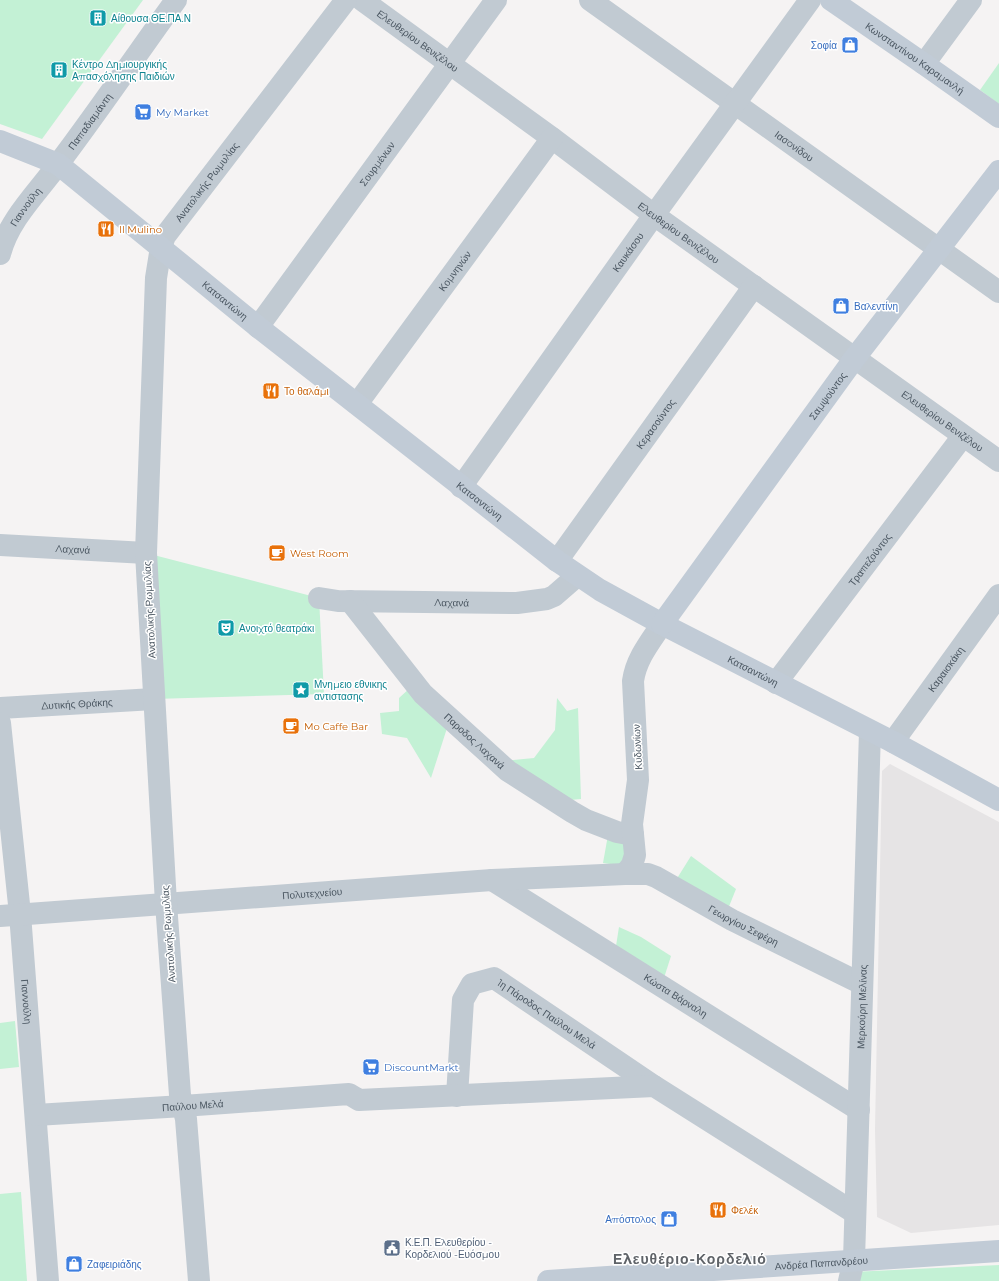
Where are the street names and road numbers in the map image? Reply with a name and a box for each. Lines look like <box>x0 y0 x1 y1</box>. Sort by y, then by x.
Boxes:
street label: Ελευθερίου Βενιζέλου <box>374 7 461 75</box>
street label: Κωνσταντίνου Καραμανλή <box>863 20 966 97</box>
street label: Παπαδιαμάντη <box>65 91 115 152</box>
street label: Ιασoνίδου <box>772 128 816 165</box>
street label: Ανατολικής Ρωμυλίας <box>172 139 242 225</box>
street label: Σουρμένων <box>357 139 398 189</box>
street label: Γιαννούλη <box>7 185 44 229</box>
street label: Ελευθερίου Βενιζέλου <box>635 199 722 267</box>
street label: Καυκάσου <box>610 230 647 275</box>
street label: Κομνηνών <box>436 248 474 294</box>
street label: Κατσαντώνη <box>199 278 250 323</box>
street label: Σαμψούντος <box>806 369 850 422</box>
street label: Ελευθερίου Βενιζέλου <box>899 388 986 455</box>
street label: Κερασούντος <box>633 396 678 452</box>
street label: Κατσαντώνη <box>454 479 505 523</box>
street label: Τραπεζούντος <box>846 530 894 589</box>
street label: Λαχανά <box>55 542 91 557</box>
street label: Ανατολικής Ρωμυλίας <box>140 561 159 659</box>
street label: Λαχανά <box>434 596 469 609</box>
street label: Καραισκάκη <box>925 644 967 695</box>
street label: Κατσαντώνη <box>725 653 780 689</box>
street label: Δυτικής Θράκης <box>41 695 113 713</box>
street label: Παροδος Λαχανά <box>441 710 508 772</box>
street label: Κυδωνίων <box>630 724 645 770</box>
street label: Ανατολικής Ρωμυλίας <box>159 885 178 983</box>
street label: Πολυτεχνείου <box>282 885 343 902</box>
street label: Γεωργίου Σεφέρη <box>706 902 781 949</box>
street label: Μερκούρη Μελίνας <box>854 964 870 1049</box>
street label: Κώστα Βάρναλη <box>641 971 710 1020</box>
street label: 1η Πάροδος Παύλου Μελά <box>495 976 598 1052</box>
street label: Γιαννούλη <box>18 979 34 1025</box>
street label: Παύλου Μελά <box>162 1097 224 1114</box>
street label: Ανδρέα Παπανδρέου <box>774 1254 868 1273</box>

